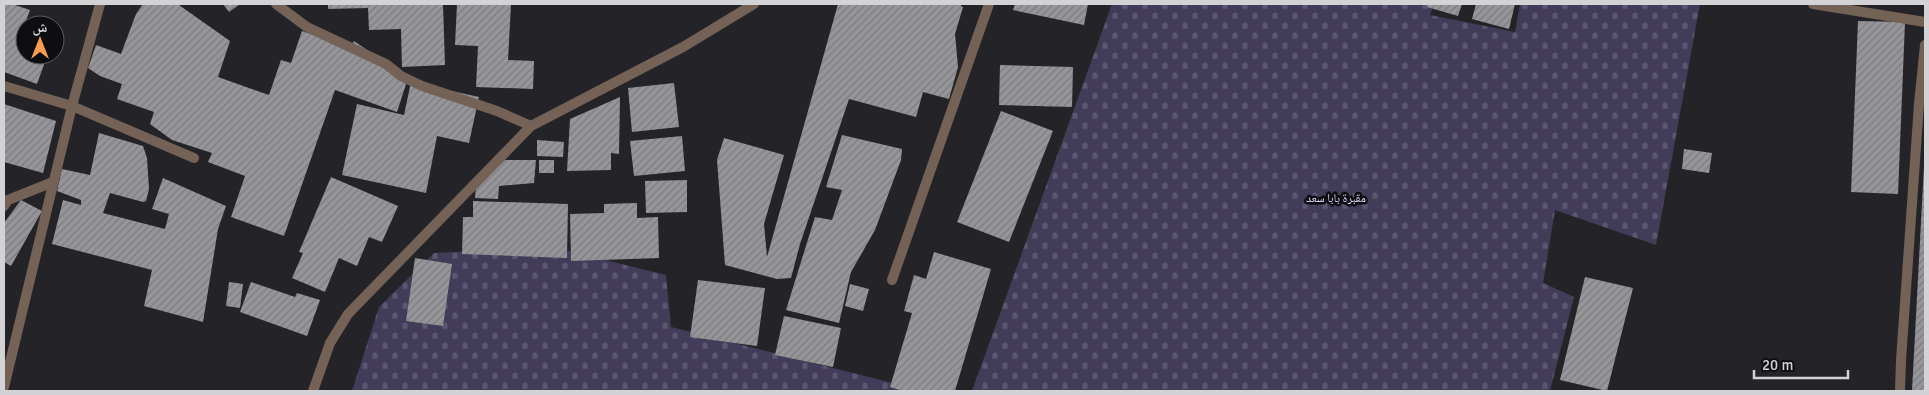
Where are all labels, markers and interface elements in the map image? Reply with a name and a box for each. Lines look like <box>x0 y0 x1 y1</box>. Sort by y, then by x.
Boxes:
north arrow <box>15 15 65 65</box>
text: ش <box>33 19 48 36</box>
park label: مقبرة بابا سعد <box>1306 191 1366 206</box>
scale bar <box>1754 348 1848 380</box>
text: 20 m <box>1762 356 1793 374</box>

